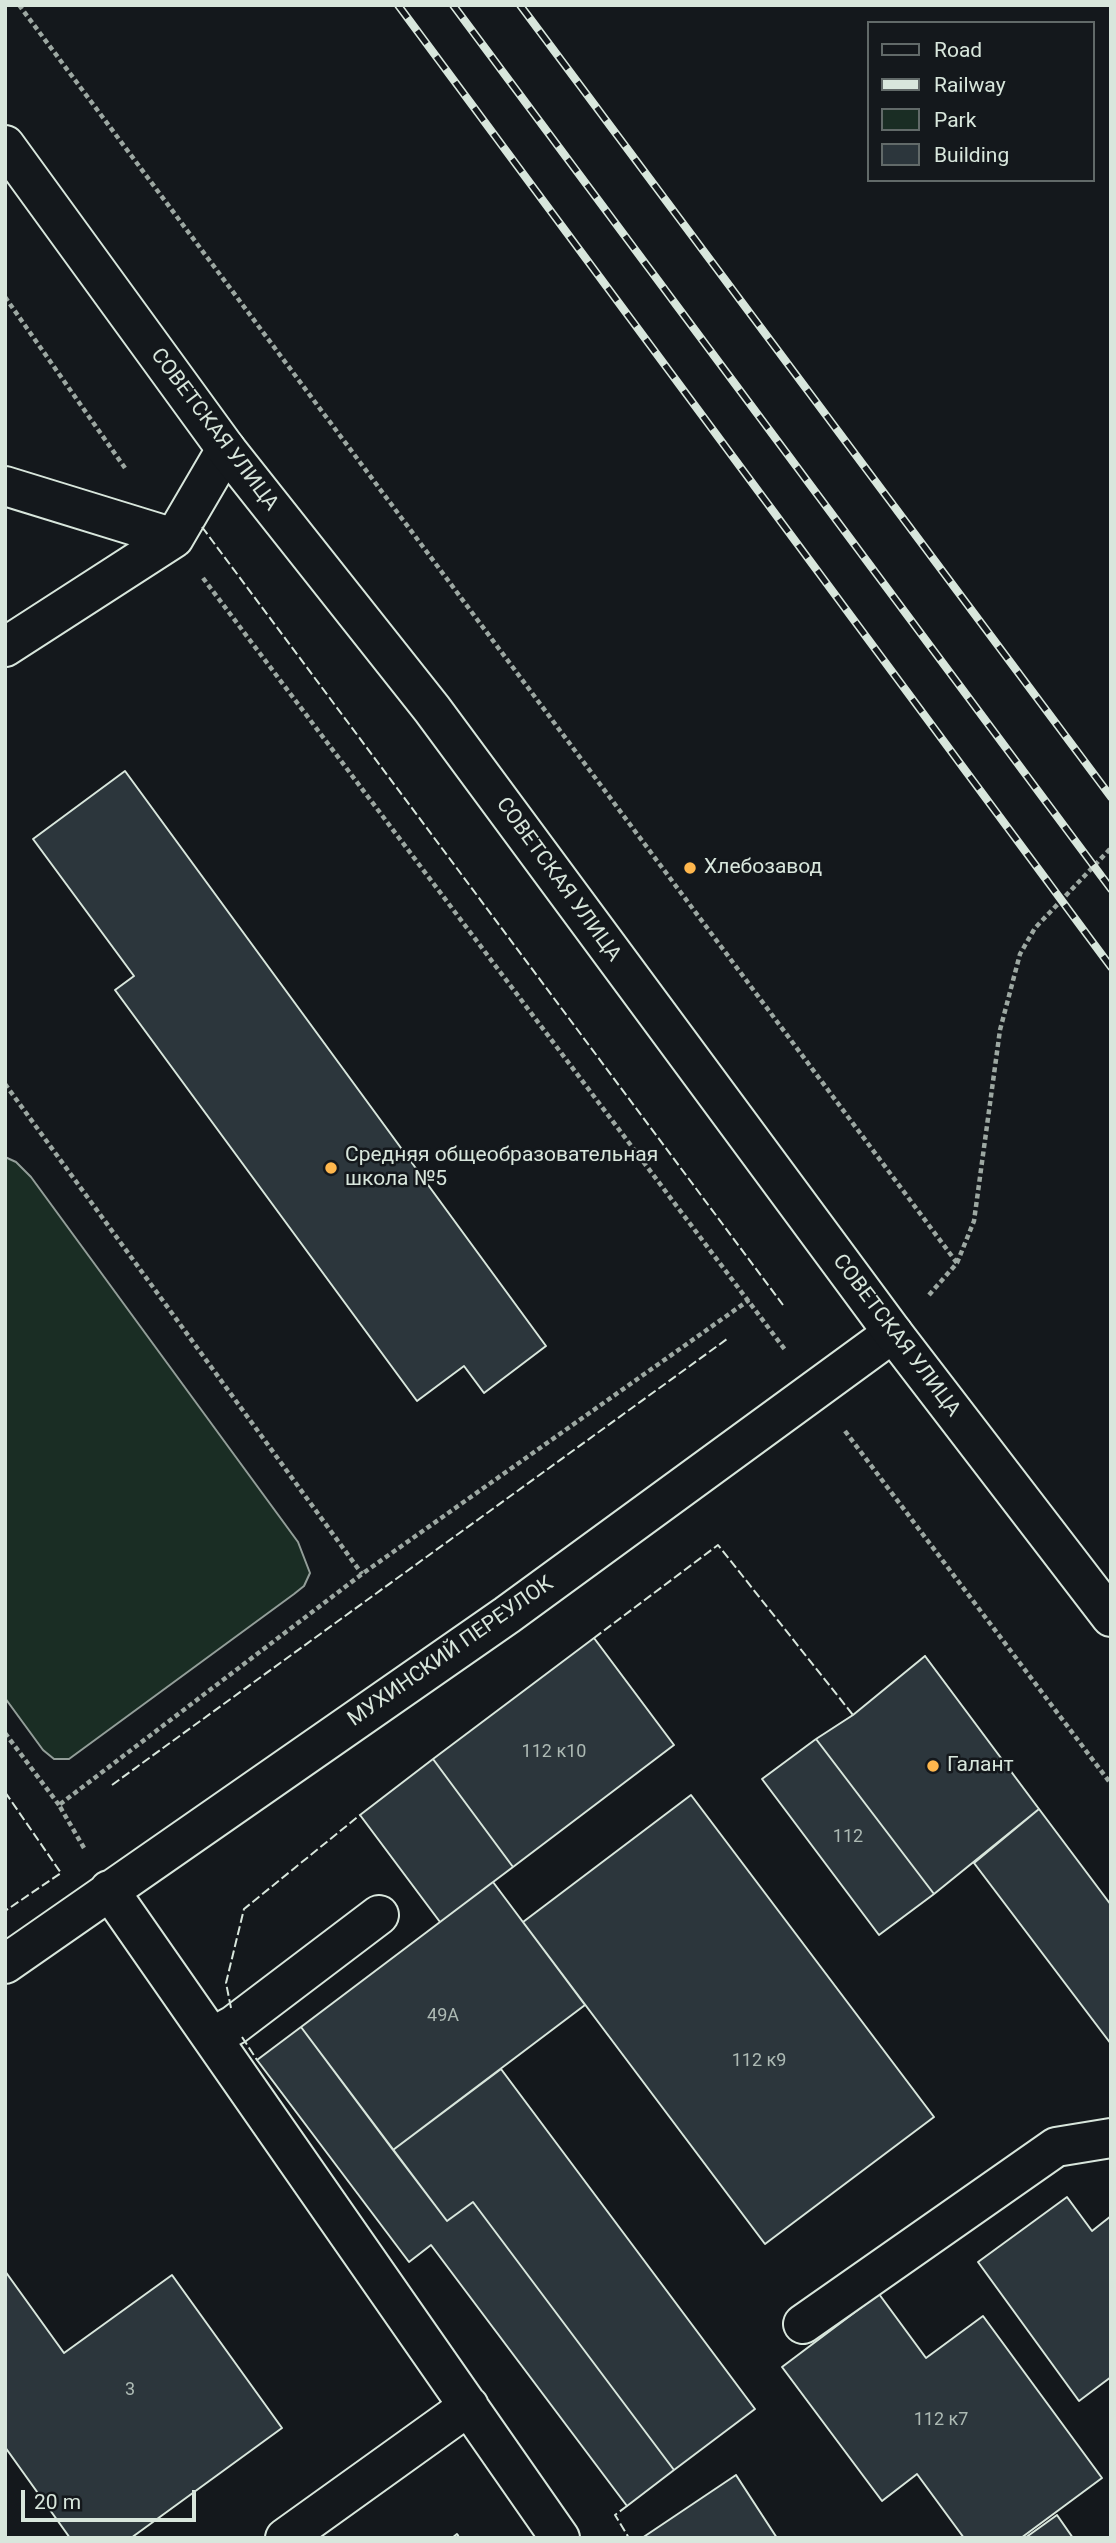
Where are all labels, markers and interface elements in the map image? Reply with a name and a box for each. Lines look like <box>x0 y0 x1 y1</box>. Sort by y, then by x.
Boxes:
legend <box>867 21 1095 182</box>
text: Road <box>934 38 982 62</box>
text: Railway <box>934 73 1006 97</box>
text: Park <box>934 108 976 132</box>
text: Building <box>934 143 1009 167</box>
street label: СОВЕТСКАЯ УЛИЦА <box>145 344 283 516</box>
street label: СОВЕТСКАЯ УЛИЦА <box>490 793 626 967</box>
place label: Хлебозавод <box>704 855 822 881</box>
marker: Хлебозавод <box>682 860 698 876</box>
place label: Средняя общеобразовательная школа №5 <box>345 1143 658 1193</box>
marker: Средняя общеобразовательная школа №5 <box>323 1160 339 1176</box>
street label: СОВЕТСКАЯ УЛИЦА <box>827 1250 965 1422</box>
street label: МУХИНСКИЙ ПЕРЕУЛОК <box>344 1572 558 1732</box>
house number: 112 к10 <box>522 1741 586 1763</box>
place label: Галант <box>947 1753 1014 1779</box>
marker: Галант <box>925 1758 941 1774</box>
house number: 112 <box>833 1826 863 1848</box>
house number: 49А <box>427 2005 459 2027</box>
house number: 112 к9 <box>732 2050 786 2072</box>
house number: 3 <box>125 2379 135 2401</box>
house number: 112 к7 <box>914 2409 968 2431</box>
scale bar <box>24 2476 200 2520</box>
text: 20 m <box>34 2490 81 2514</box>

